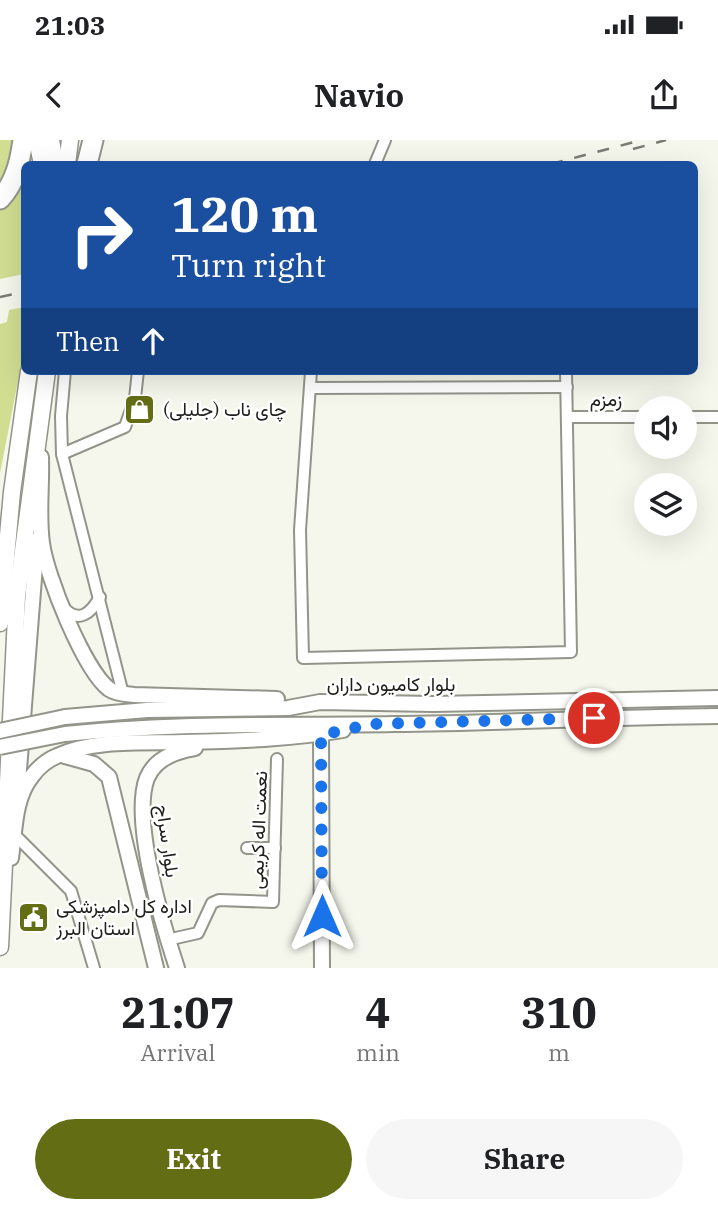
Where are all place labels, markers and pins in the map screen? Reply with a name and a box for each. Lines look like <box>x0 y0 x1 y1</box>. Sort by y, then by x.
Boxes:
shop icon: چای ناب (جلیلی) <box>123 392 157 426</box>
place label: چای ناب (جلیلی) <box>163 397 286 423</box>
pin <box>564 688 624 748</box>
place label: اداره کل دامپزشکی استان البرز <box>55 894 192 940</box>
public building icon: اداره کل دامپزشکی استان البرز <box>16 900 50 934</box>

